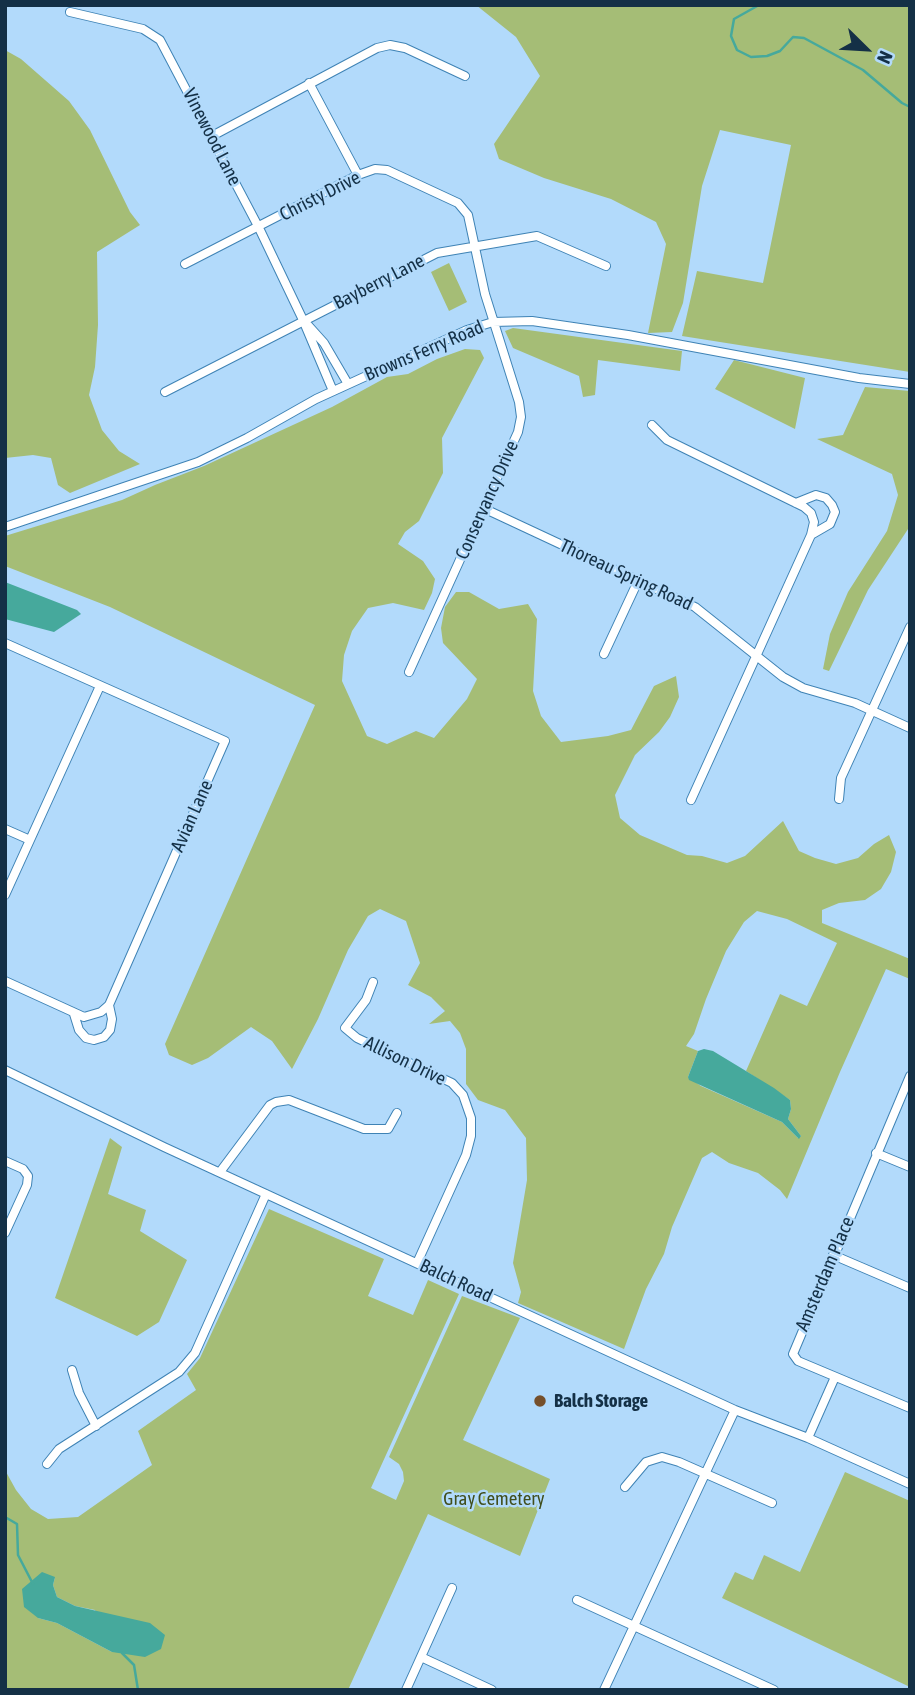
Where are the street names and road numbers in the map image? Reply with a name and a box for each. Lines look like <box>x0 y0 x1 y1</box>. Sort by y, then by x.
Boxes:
street label: Vinewood Lane <box>178 85 246 189</box>
street label: Christy Drive <box>276 166 364 226</box>
street label: Bayberry Lane <box>330 249 428 315</box>
street label: Browns Ferry Road <box>361 316 487 386</box>
street label: Conservancy Drive <box>451 437 523 563</box>
street label: Thoreau Spring Road <box>556 534 696 616</box>
street label: Avian Lane <box>166 777 218 855</box>
street label: Allison Drive <box>360 1031 450 1091</box>
street label: Amsterdam Place <box>791 1213 859 1335</box>
street label: Balch Road <box>416 1254 496 1308</box>

